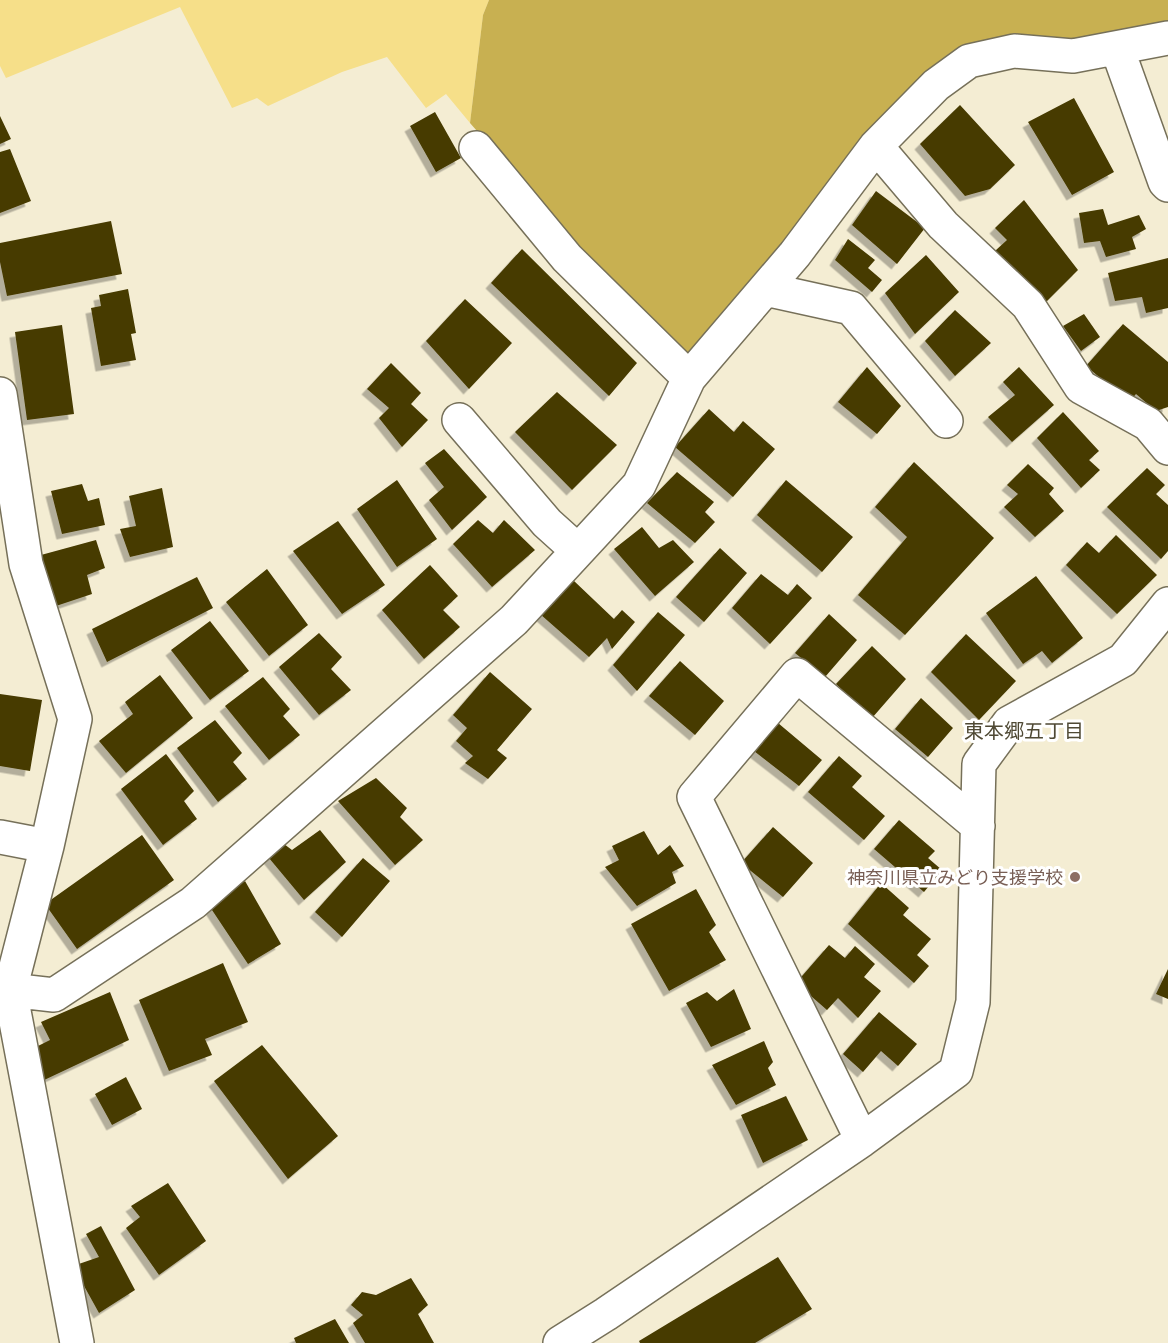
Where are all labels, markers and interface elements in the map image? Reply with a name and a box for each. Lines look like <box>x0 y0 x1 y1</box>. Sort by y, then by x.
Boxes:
district label: 東本郷五丁目 <box>964 718 1084 743</box>
place label: 神奈川県立みどり支援学校 <box>847 866 1063 889</box>
marker: 神奈川県立みどり支援学校 <box>1068 870 1082 884</box>

